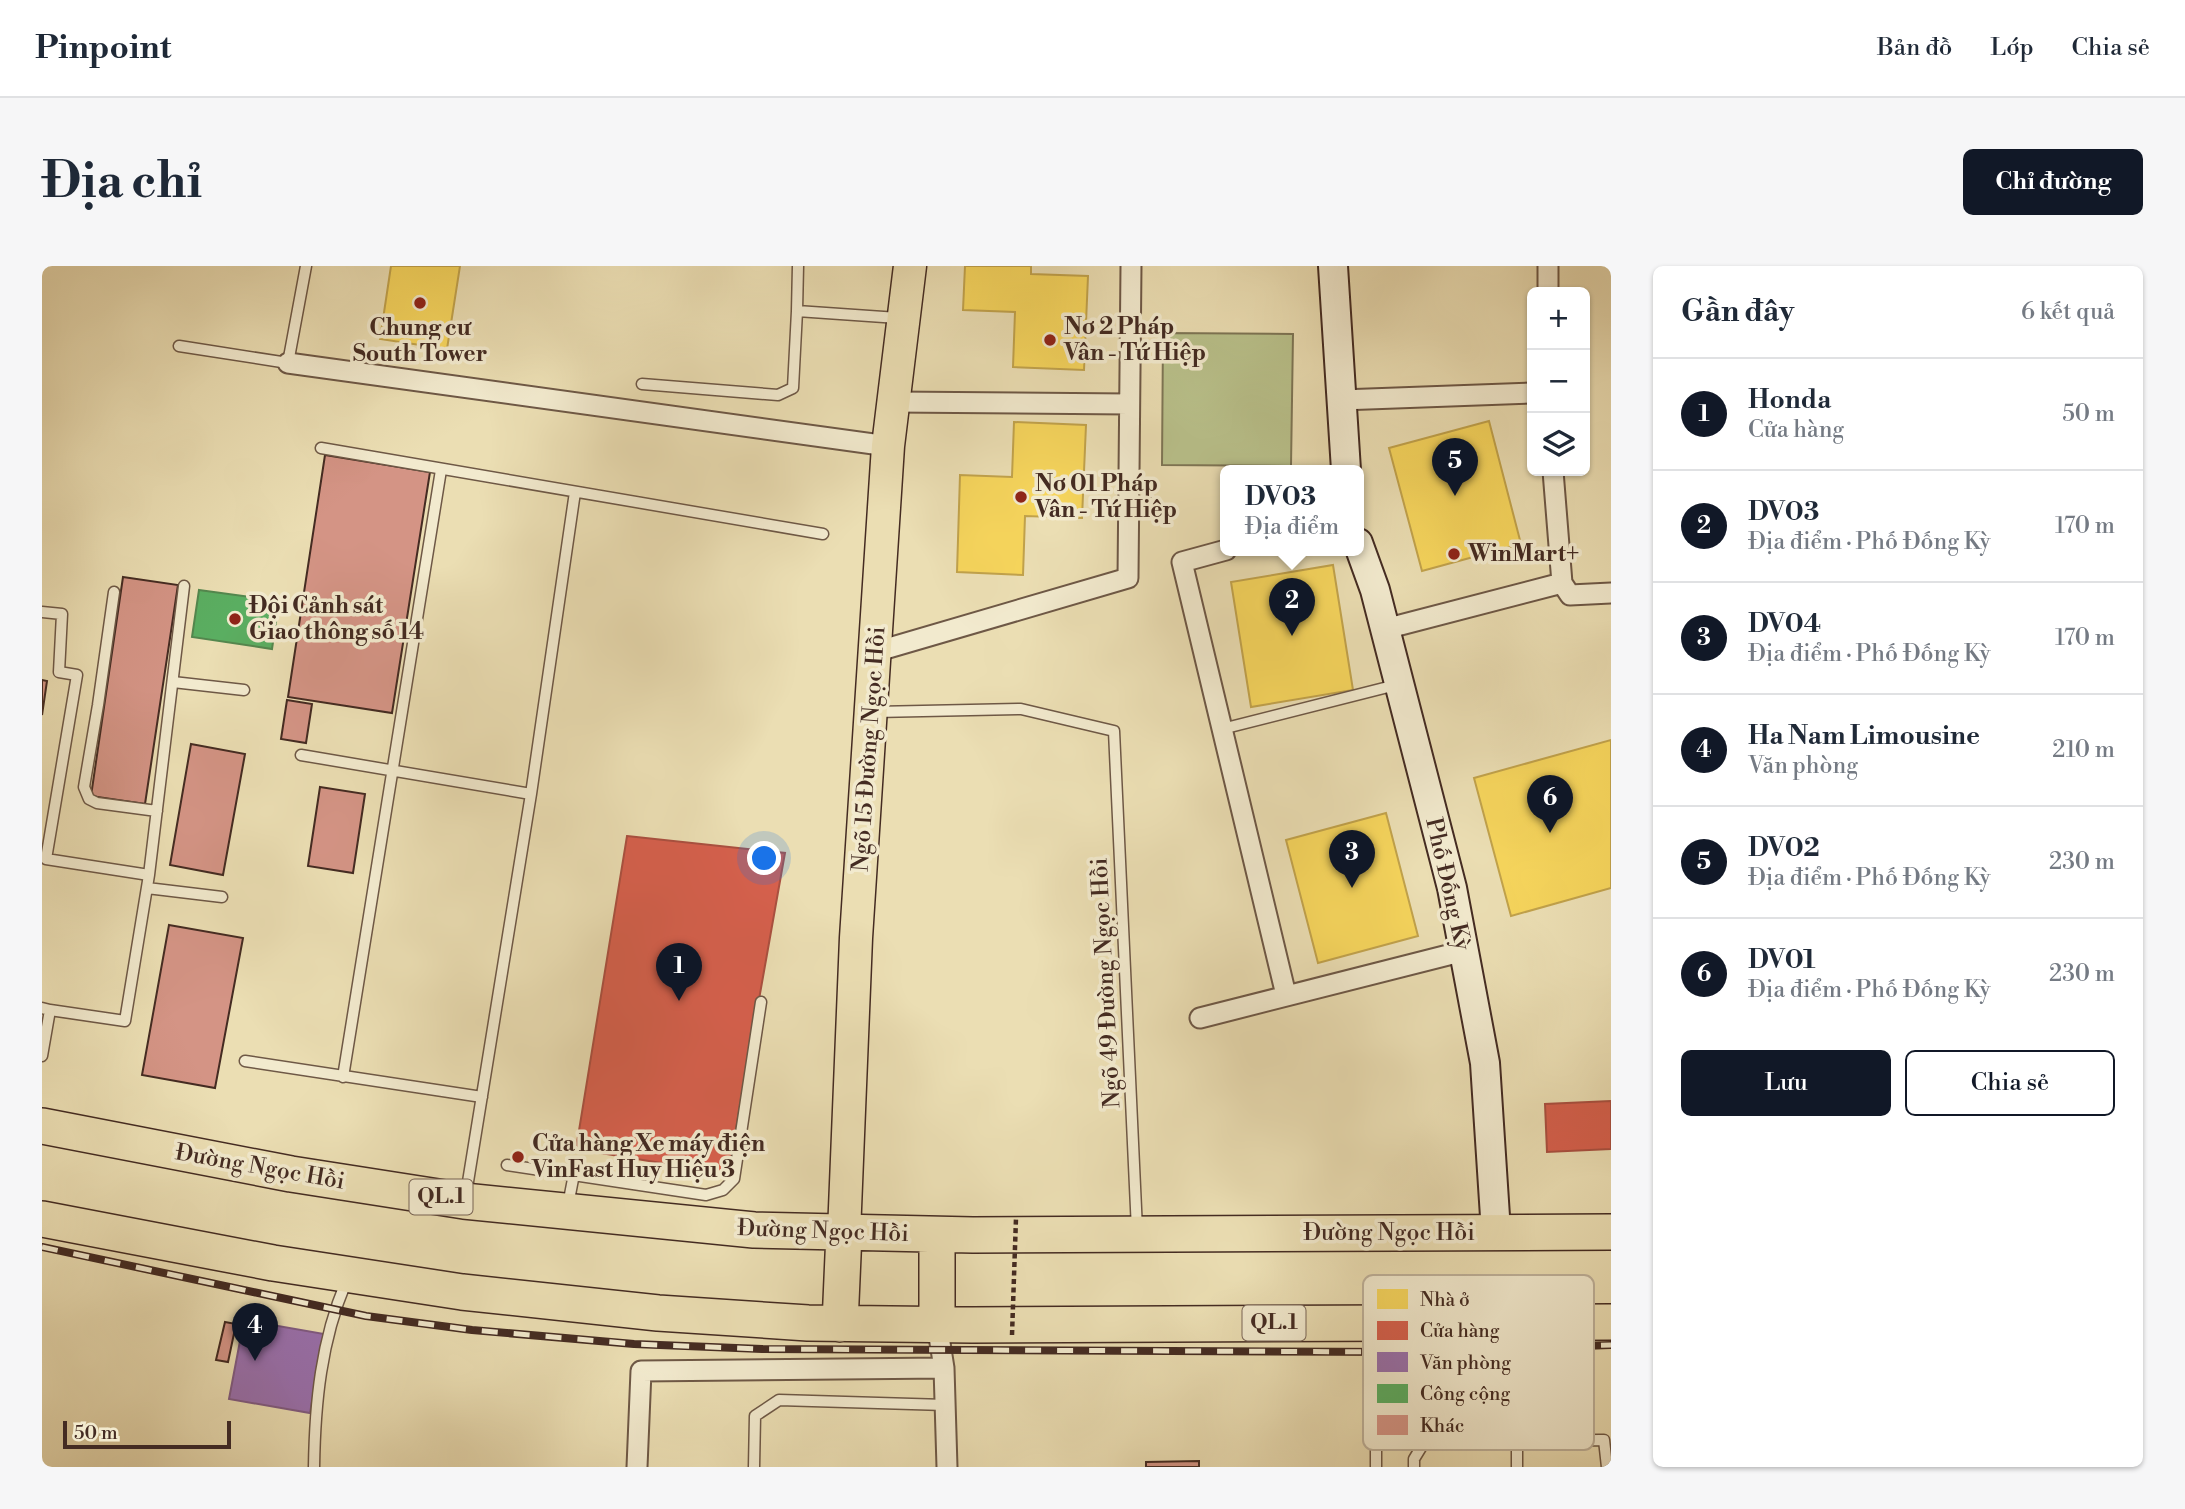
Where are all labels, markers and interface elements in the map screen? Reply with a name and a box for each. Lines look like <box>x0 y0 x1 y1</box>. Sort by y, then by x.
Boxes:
text: Pinpoint <box>35 28 172 69</box>
text: Bản đồ <box>1877 33 1952 63</box>
text: Lớp <box>1990 33 2034 63</box>
text: Chia sẻ <box>2072 33 2150 63</box>
button: Chỉ đường <box>1963 149 2143 215</box>
text: Địa chỉ <box>42 152 202 213</box>
map controls <box>1527 287 1590 476</box>
button: + <box>1527 287 1590 350</box>
text: Gần đây <box>1681 293 1794 331</box>
marker: Chung cư South Tower <box>412 295 428 311</box>
text: 6 kết quả <box>2021 298 2115 326</box>
place label: Nơ 2 Pháp Vân - Tứ Hiệp <box>1063 313 1206 367</box>
place label: Chung cư South Tower <box>353 314 487 368</box>
marker: Nơ 2 Pháp Vân - Tứ Hiệp <box>1042 332 1058 348</box>
button: − <box>1527 350 1590 413</box>
text: Honda <box>1748 384 1831 416</box>
text: 1 <box>1698 400 1710 428</box>
text: 50 m <box>2062 400 2115 428</box>
button: layers <box>1527 413 1590 476</box>
text: Cửa hàng <box>1748 416 1844 444</box>
pin: 5 <box>1432 438 1478 496</box>
popup <box>1220 465 1364 556</box>
place label: Nơ 01 Pháp Vân - Tứ Hiệp <box>1034 470 1177 524</box>
text: DV03 <box>1245 481 1316 513</box>
marker: Nơ 01 Pháp Vân - Tứ Hiệp <box>1013 489 1029 505</box>
text: DV03 <box>1748 496 1819 528</box>
text: 2 <box>1697 512 1711 540</box>
text: 170 m <box>2055 512 2115 540</box>
text: Địa điểm <box>1245 513 1339 541</box>
text: Địa điểm · Phố Đống Kỳ <box>1748 528 1991 556</box>
place label: WinMart+ <box>1467 540 1579 568</box>
marker: WinMart+ <box>1446 546 1462 562</box>
pin: 2 <box>1269 578 1315 636</box>
place label: Đội Cảnh sát Giao thông số 14 <box>248 592 424 646</box>
text: DV04 <box>1748 608 1821 640</box>
marker: Đội Cảnh sát Giao thông số 14 <box>227 611 243 627</box>
text: 3 <box>1697 624 1711 652</box>
text: 170 m <box>2055 624 2115 652</box>
street label: Ngõ 15 Đường Ngọc Hồi <box>846 626 892 872</box>
text: Địa điểm · Phố Đống Kỳ <box>1748 640 1991 668</box>
text: Ha Nam Limousine <box>1748 720 1980 752</box>
text: 4 <box>1696 736 1712 764</box>
text: 210 m <box>2052 736 2115 764</box>
text: Văn phòng <box>1748 752 1858 780</box>
pin: 6 <box>1527 775 1573 833</box>
street label: Phố Đống Kỳ <box>1419 815 1477 954</box>
pin: 3 <box>1329 830 1375 888</box>
text: DV02 <box>1748 832 1820 864</box>
your location <box>747 841 781 875</box>
text: 5 <box>1697 848 1711 876</box>
text: 230 m <box>2049 848 2115 876</box>
street label: Ngõ 49 Đường Ngọc Hồi <box>1085 857 1127 1109</box>
text: Địa điểm · Phố Đống Kỳ <box>1748 864 1991 892</box>
pin: 1 <box>656 943 702 1001</box>
text: DV01 <box>1748 944 1815 976</box>
text: 6 <box>1697 960 1711 988</box>
text: 230 m <box>2049 960 2115 988</box>
text: Địa điểm · Phố Đống Kỳ <box>1748 976 1991 1004</box>
button: Lưu <box>1681 1050 1891 1116</box>
button: Chia sẻ <box>1905 1050 2115 1116</box>
place label: Cửa hàng Xe máy điện VinFast Huy Hiệu 3 <box>531 1130 765 1184</box>
street label: Đường Ngọc Hồi <box>173 1138 347 1196</box>
marker: Cửa hàng Xe máy điện VinFast Huy Hiệu 3 <box>510 1149 526 1165</box>
road number: QL.1 <box>410 1180 472 1214</box>
street label: Đường Ngọc Hồi <box>737 1214 909 1248</box>
street label: Đường Ngọc Hồi <box>1303 1219 1475 1247</box>
legend <box>1363 1275 1594 1450</box>
text: Nhà ở <box>1420 1288 1470 1312</box>
pin: 4 <box>232 1303 278 1361</box>
road number: QL.1 <box>1242 1306 1306 1340</box>
text: Cửa hàng <box>1420 1319 1500 1343</box>
text: Văn phòng <box>1419 1351 1511 1375</box>
text: Công cộng <box>1420 1382 1510 1406</box>
text: Khác <box>1420 1414 1464 1438</box>
scale bar <box>63 1418 231 1450</box>
text: 50 m <box>74 1421 118 1445</box>

